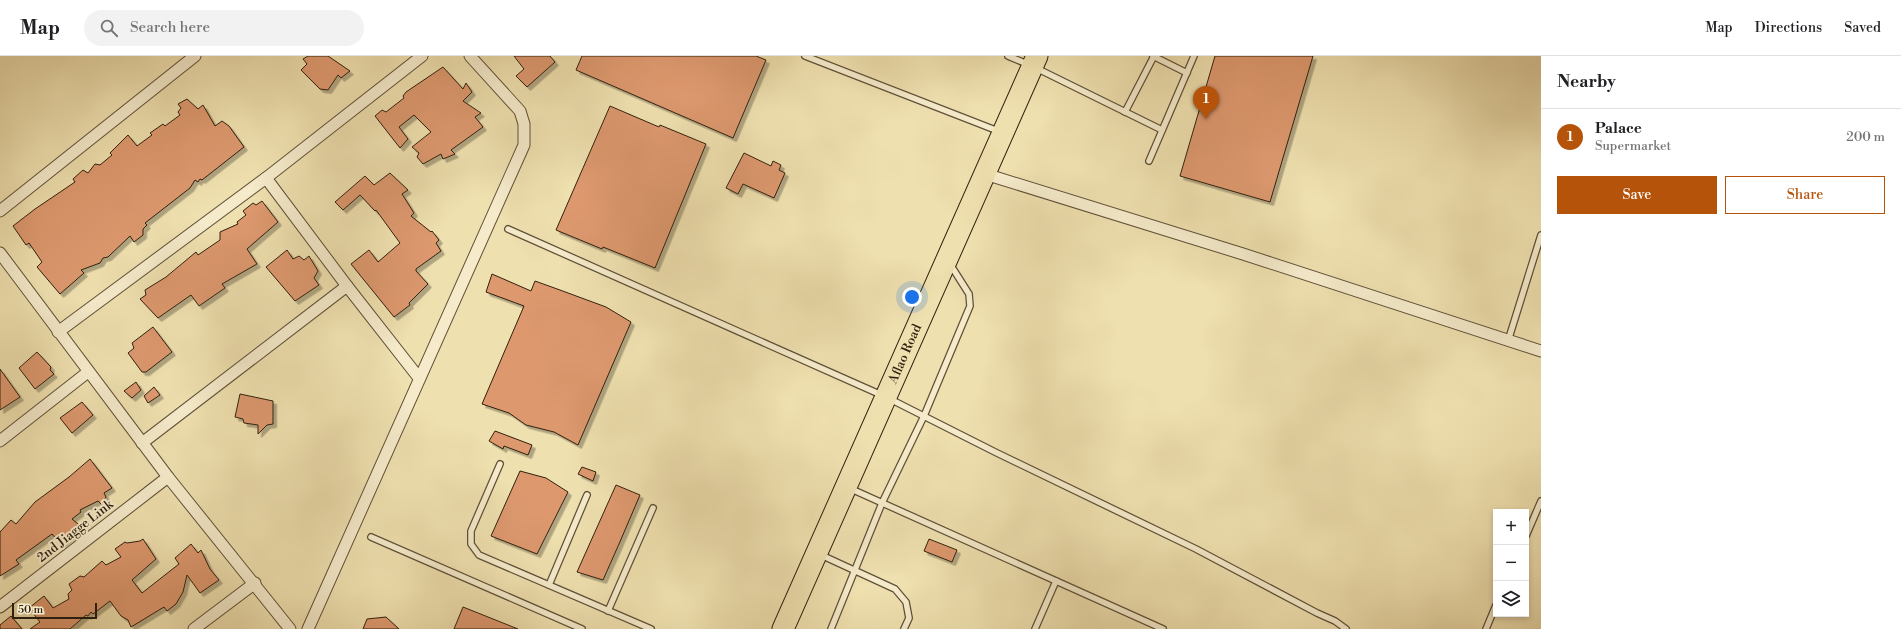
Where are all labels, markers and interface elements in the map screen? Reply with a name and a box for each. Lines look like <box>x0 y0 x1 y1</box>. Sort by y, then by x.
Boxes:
search box <box>84 10 364 46</box>
text: Map <box>20 16 60 40</box>
icon: search <box>98 17 120 39</box>
text: Search here <box>130 18 210 37</box>
text: Map <box>1705 19 1733 37</box>
text: Directions <box>1755 19 1822 37</box>
text: Saved <box>1844 19 1881 37</box>
text: Nearby <box>1557 71 1616 93</box>
pin: 1 <box>1193 86 1219 119</box>
text: Palace <box>1595 119 1642 138</box>
text: 1 <box>1567 129 1573 145</box>
text: 200 m <box>1846 129 1885 145</box>
text: Supermarket <box>1595 138 1671 154</box>
button: Save <box>1557 176 1717 214</box>
button: Share <box>1725 176 1885 214</box>
your location <box>902 287 922 307</box>
street label: Aflao Road <box>884 321 925 387</box>
street label: 2nd Jiagge Link <box>34 496 117 566</box>
map controls <box>1493 509 1529 617</box>
button: + <box>1493 509 1529 545</box>
button: − <box>1493 545 1529 581</box>
button: layers <box>1493 581 1529 617</box>
scale bar <box>12 601 97 620</box>
text: 50 m <box>18 603 43 617</box>

